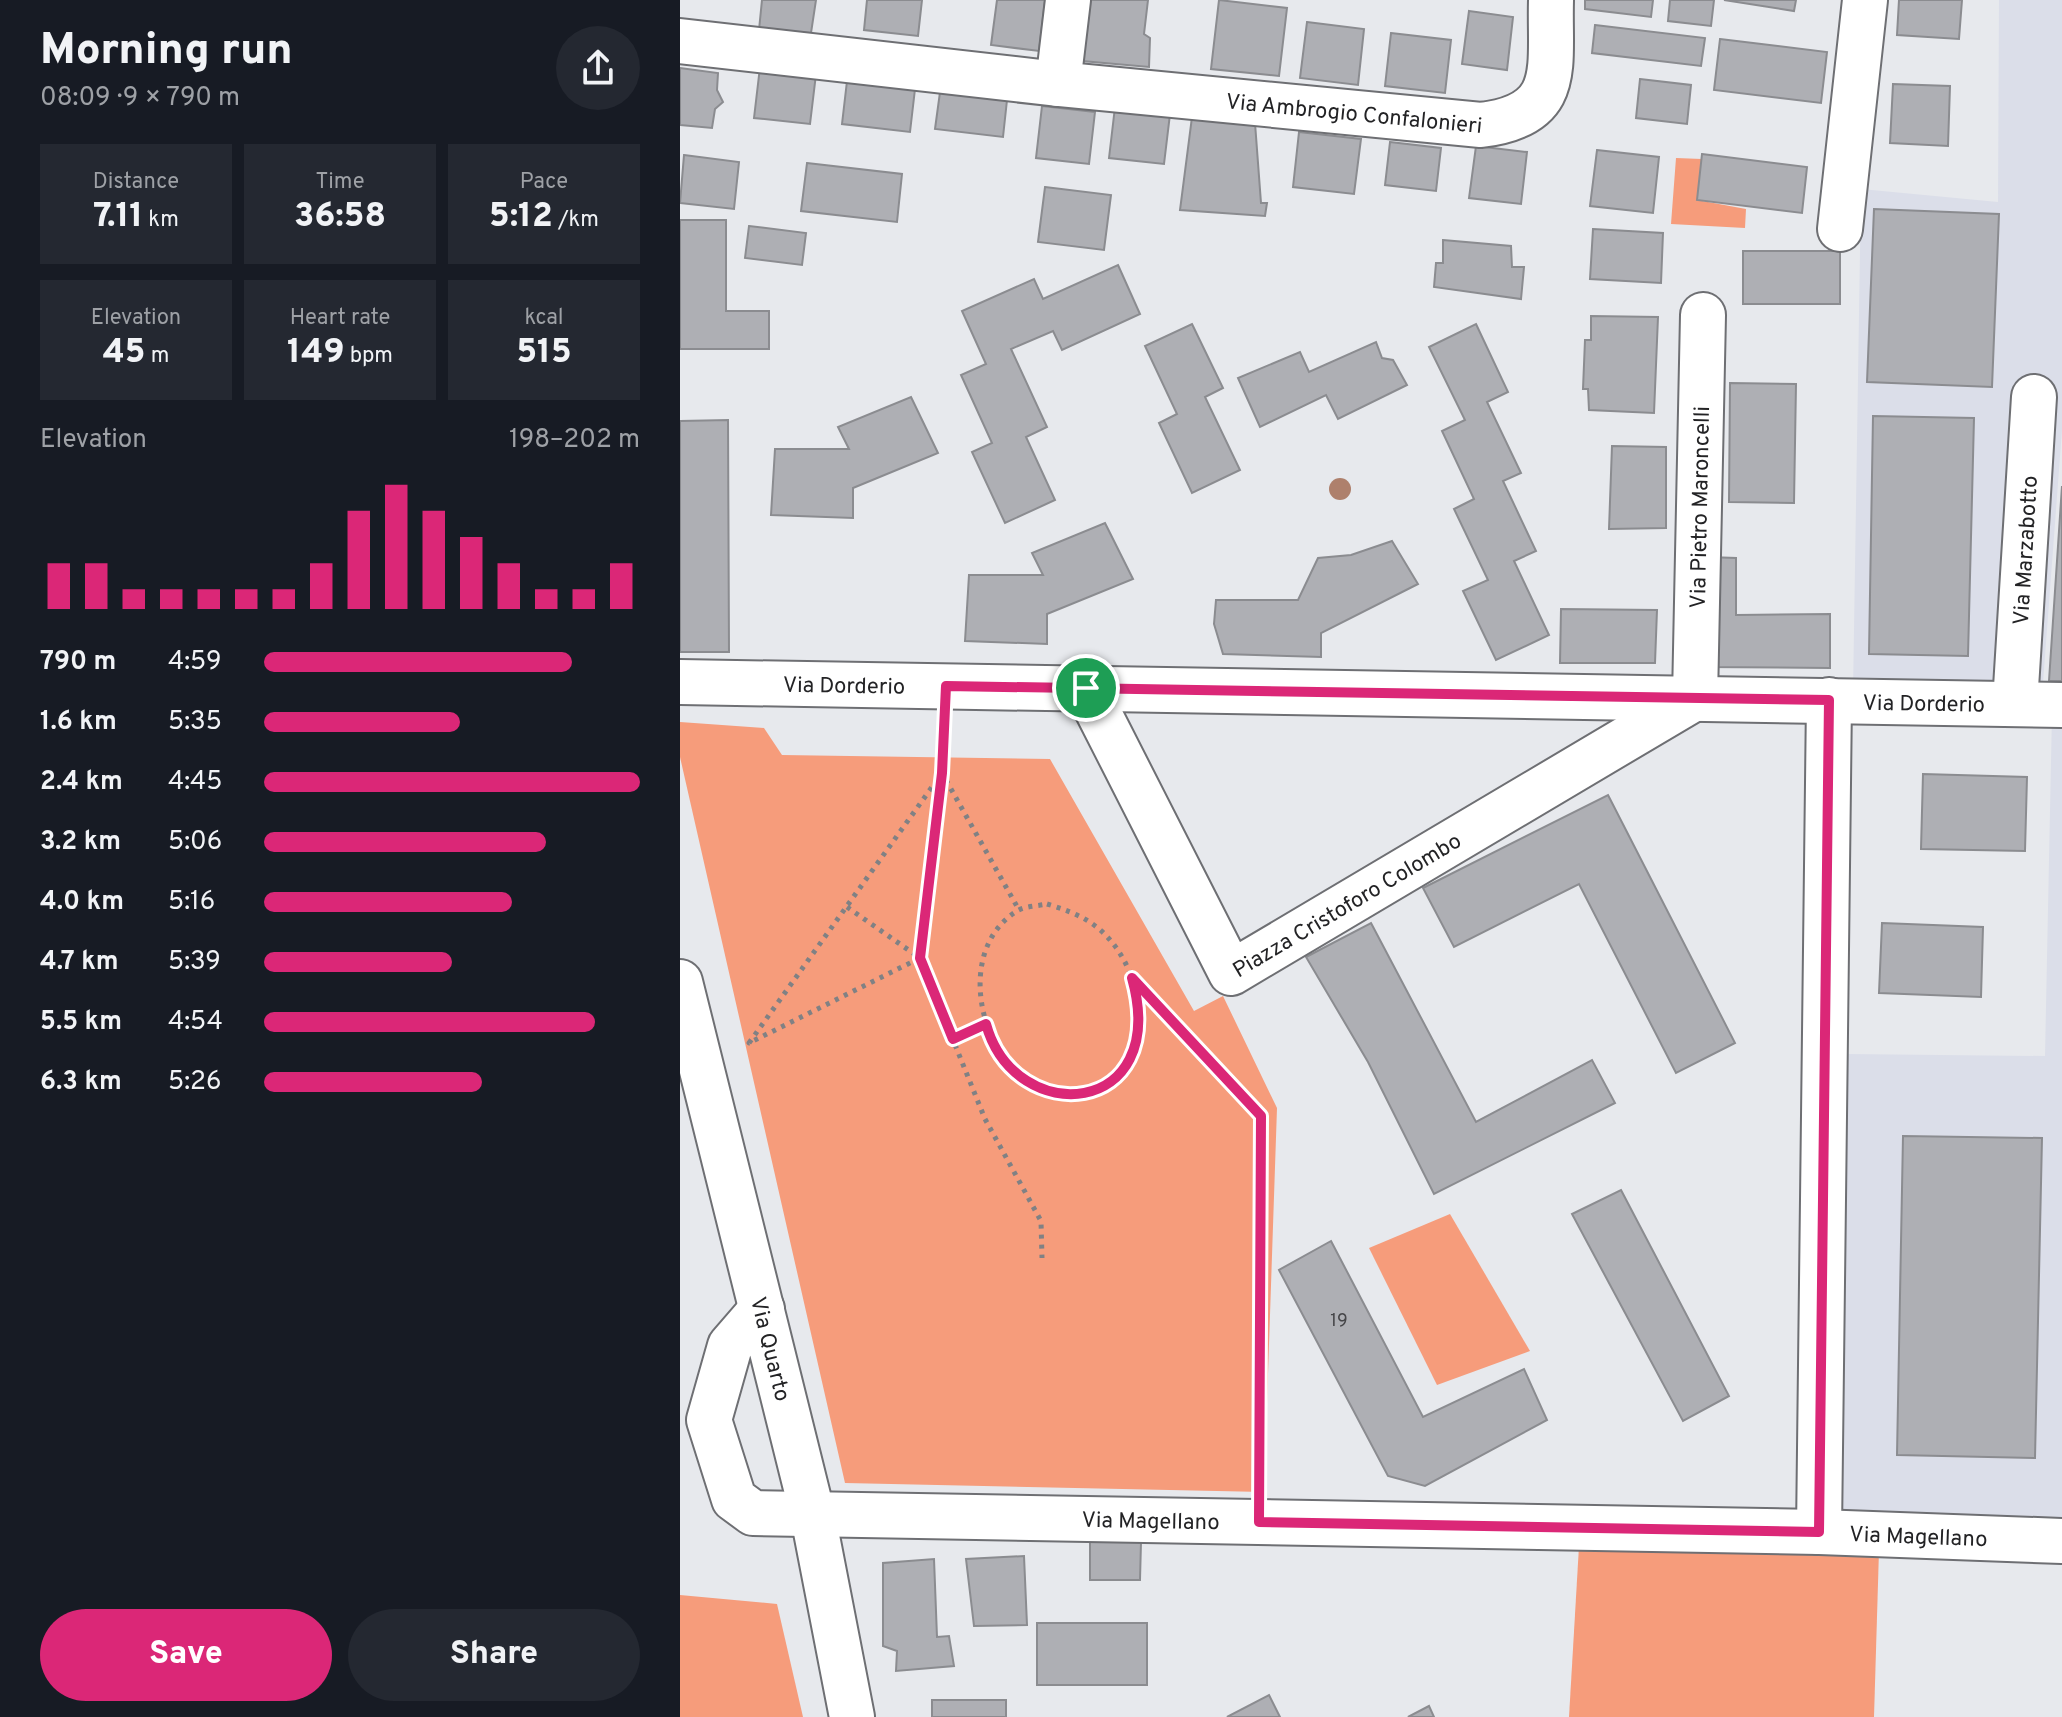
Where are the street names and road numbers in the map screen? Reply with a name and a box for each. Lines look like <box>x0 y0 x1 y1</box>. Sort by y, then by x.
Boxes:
street label: Via Ambrogio Confalonieri <box>1224 89 1483 141</box>
street label: Via Pietro Maroncelli <box>1686 406 1717 609</box>
street label: Via Marzabotto <box>2009 475 2045 626</box>
street label: Via Dorderio <box>782 673 905 702</box>
street label: Via Dorderio <box>1862 691 1985 720</box>
street label: Piazza Cristoforo Colombo <box>1228 828 1467 985</box>
street label: Via Quarto <box>743 1294 795 1404</box>
street label: Via Magellano <box>1081 1508 1220 1537</box>
street label: Via Magellano <box>1849 1522 1988 1554</box>

